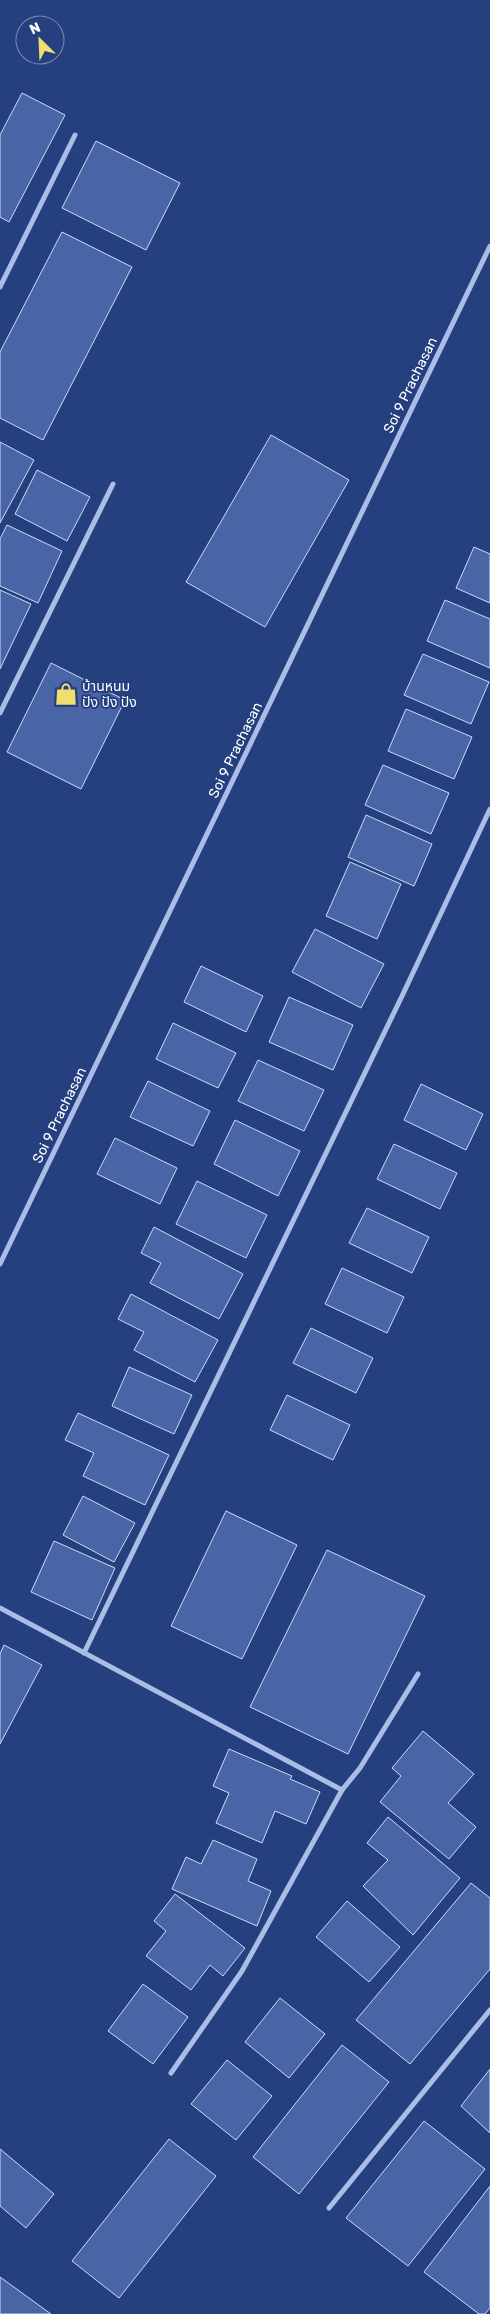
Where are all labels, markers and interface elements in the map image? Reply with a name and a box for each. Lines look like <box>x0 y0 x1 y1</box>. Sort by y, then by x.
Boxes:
north arrow <box>15 15 65 65</box>
text: N <box>27 19 43 38</box>
street label: Soi 9 Prachasan <box>380 335 441 436</box>
place label: บ้านหนม ปัง ปัง ปัง <box>82 678 137 711</box>
shop icon: บ้านหนม ปัง ปัง ปัง <box>53 681 79 707</box>
street label: Soi 9 Prachasan <box>205 700 266 801</box>
street label: Soi 9 Prachasan <box>29 1065 90 1166</box>

